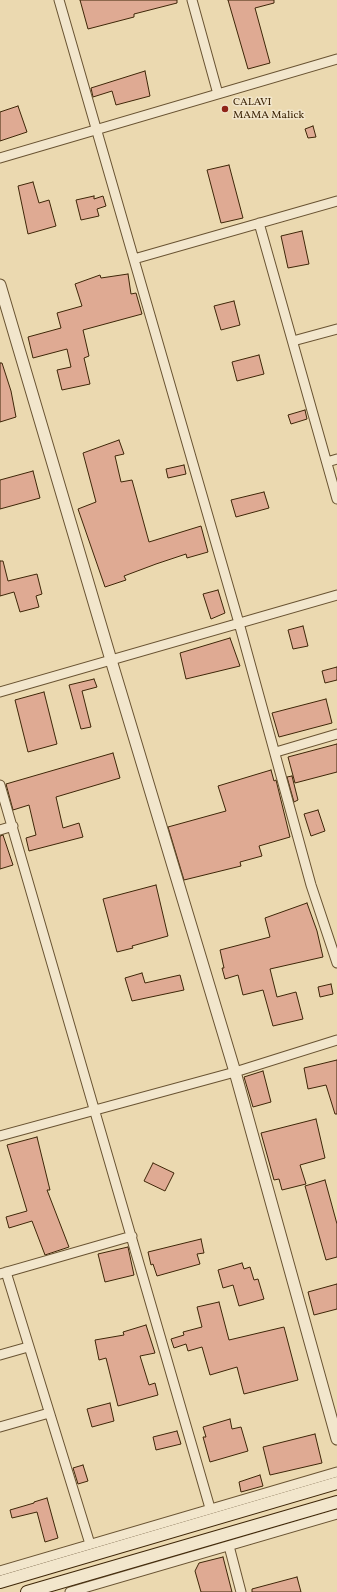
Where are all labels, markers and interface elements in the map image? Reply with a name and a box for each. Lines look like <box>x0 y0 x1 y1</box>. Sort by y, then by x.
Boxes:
place label: CALAVI MAMA Malick <box>233 96 304 122</box>
marker: CALAVI MAMA Malick <box>220 104 230 114</box>

